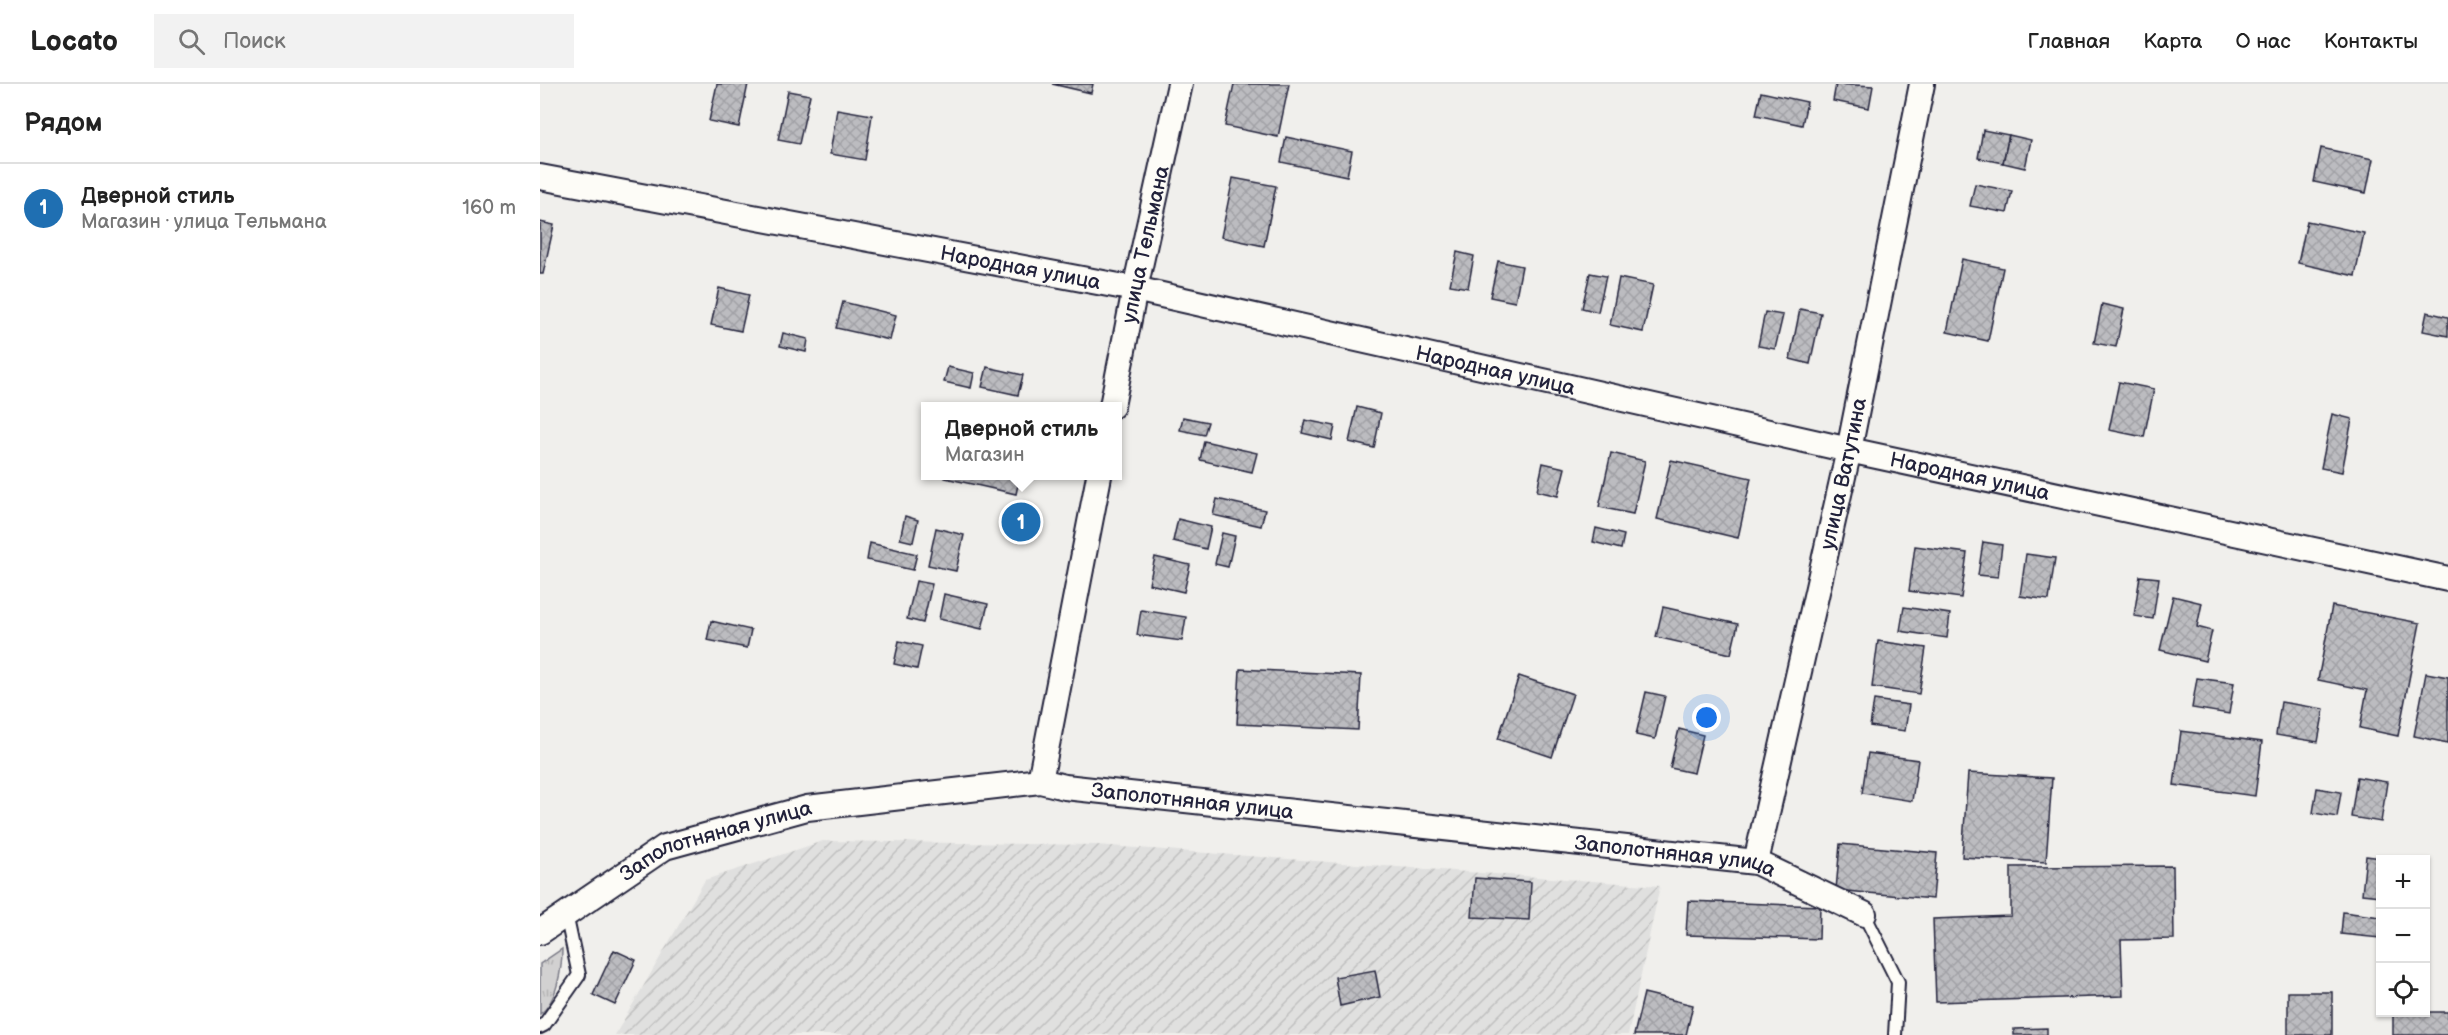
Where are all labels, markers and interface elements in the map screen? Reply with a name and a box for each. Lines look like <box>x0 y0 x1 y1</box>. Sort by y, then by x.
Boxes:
search box <box>154 14 574 68</box>
text: Locato <box>30 25 118 58</box>
icon: search <box>175 25 208 58</box>
text: Поиск <box>223 28 286 55</box>
text: Главная <box>2027 29 2110 54</box>
text: Карта <box>2143 29 2202 54</box>
text: О нас <box>2235 29 2291 54</box>
text: Контакты <box>2324 29 2418 54</box>
text: Рядом <box>24 108 102 139</box>
street label: улица Тельмана <box>1116 163 1174 325</box>
text: Дверной стиль <box>81 183 234 210</box>
text: 1 <box>39 196 48 220</box>
text: 160 m <box>462 196 516 220</box>
text: Магазин · улица Тельмана <box>81 210 327 234</box>
street label: Народная улица <box>938 240 1103 295</box>
street label: Народная улица <box>1413 340 1578 401</box>
street label: улица Ватутина <box>1814 395 1872 552</box>
popup <box>921 402 1122 480</box>
text: Дверной стиль <box>945 416 1098 443</box>
text: Магазин <box>945 443 1025 467</box>
street label: Народная улица <box>1888 447 2053 506</box>
pin: 1 <box>1002 500 1040 544</box>
your location <box>1692 703 1721 732</box>
street label: Заполотняная улица <box>1090 777 1296 824</box>
street label: Заполотняная улица <box>615 795 815 886</box>
street label: Заполотняная улица <box>1573 830 1781 883</box>
map controls <box>2376 855 2430 1017</box>
button: + <box>2376 855 2430 909</box>
button: − <box>2376 909 2430 963</box>
button: locate <box>2376 963 2430 1017</box>

